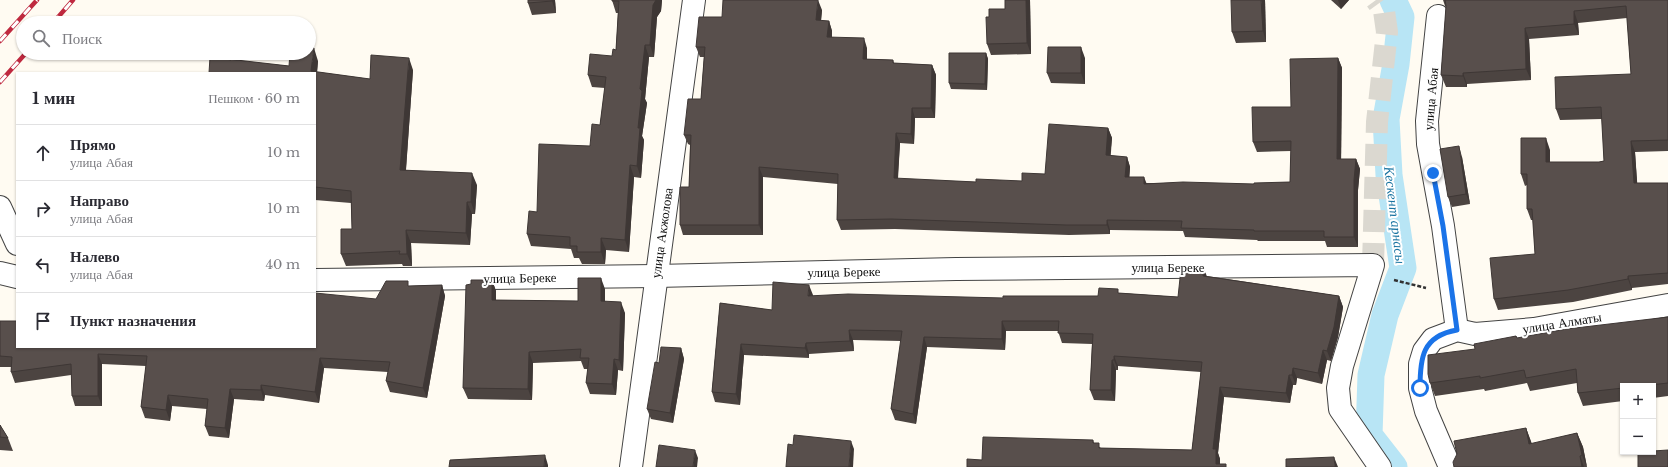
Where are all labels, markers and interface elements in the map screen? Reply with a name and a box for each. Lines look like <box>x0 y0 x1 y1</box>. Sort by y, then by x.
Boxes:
search box <box>16 16 316 60</box>
icon: search <box>30 27 52 49</box>
text: Поиск <box>62 29 102 48</box>
street label: улица Абая <box>1420 67 1442 131</box>
text: 1 мин <box>32 88 75 109</box>
text: Пешком · 60 m <box>208 90 300 107</box>
text: Прямо <box>70 135 116 154</box>
icon: ahead <box>32 142 54 164</box>
text: 10 m <box>267 144 300 161</box>
text: улица Абая <box>70 154 133 171</box>
water label: Кескент арнасы <box>1380 164 1410 265</box>
route end <box>1424 164 1442 182</box>
street label: улица Акжолова <box>647 186 677 279</box>
text: Направо <box>70 191 129 210</box>
icon: right <box>32 198 54 220</box>
text: 10 m <box>267 200 300 217</box>
text: улица Абая <box>70 210 133 227</box>
text: Налево <box>70 247 120 266</box>
icon: left <box>32 254 54 276</box>
text: 40 m <box>265 256 300 273</box>
street label: улица Береке <box>1131 259 1205 276</box>
street label: улица Береке <box>807 263 881 281</box>
text: улица Абая <box>70 266 133 283</box>
street label: улица Береке <box>483 269 557 287</box>
street label: улица Алматы <box>1521 308 1603 338</box>
icon: arrive <box>32 310 54 332</box>
text: Пункт назначения <box>70 311 196 330</box>
route start <box>1411 379 1429 397</box>
map controls <box>1620 383 1656 455</box>
button: + <box>1620 383 1656 419</box>
button: − <box>1620 419 1656 455</box>

